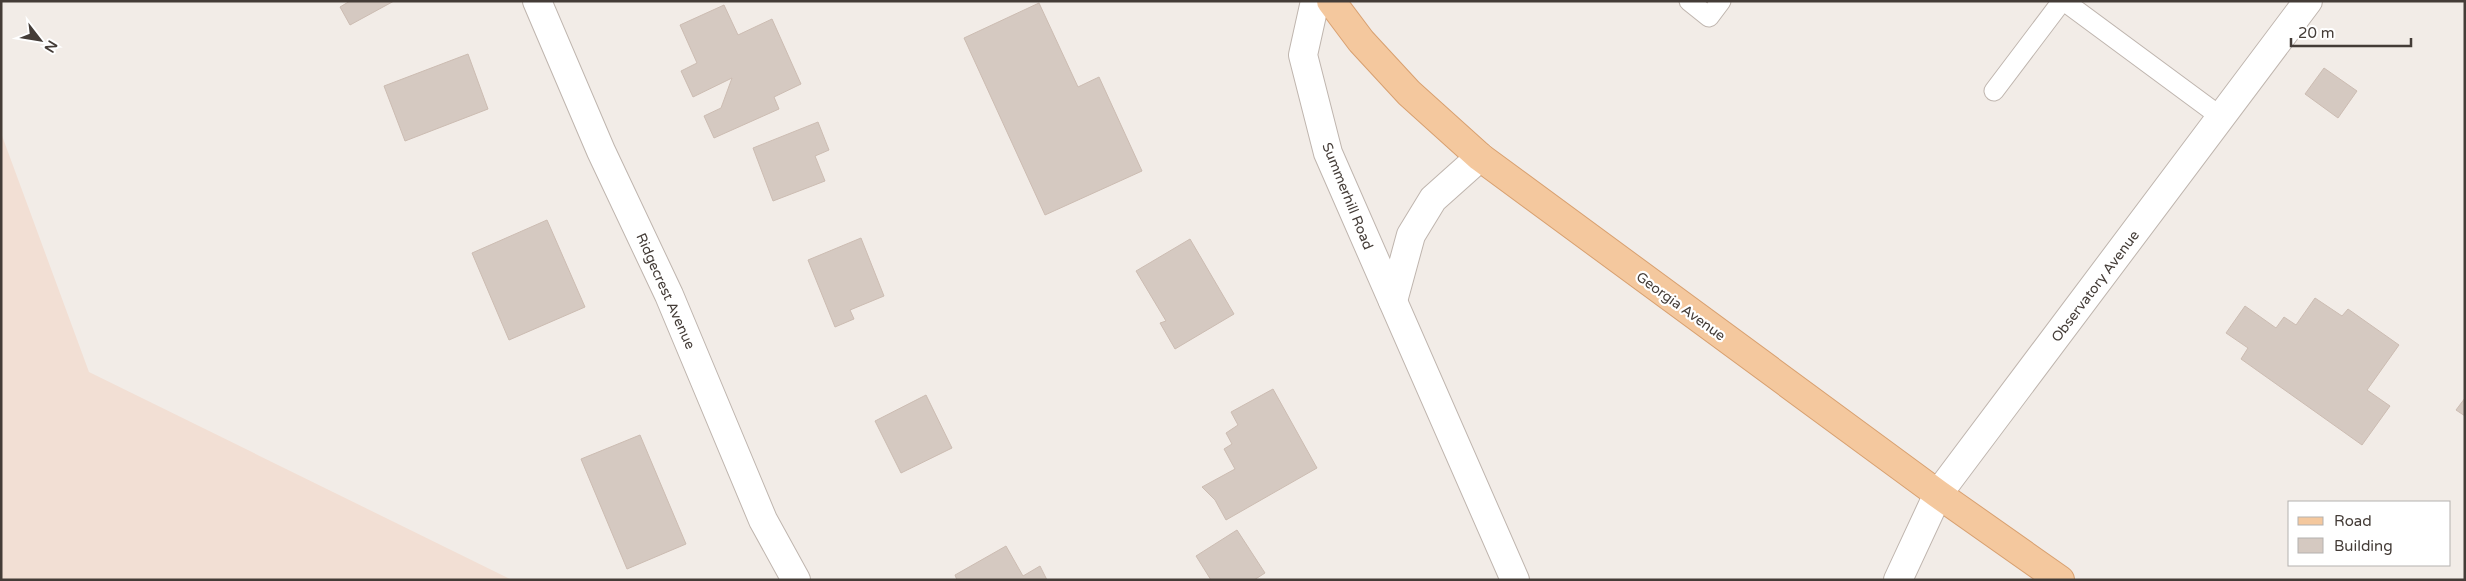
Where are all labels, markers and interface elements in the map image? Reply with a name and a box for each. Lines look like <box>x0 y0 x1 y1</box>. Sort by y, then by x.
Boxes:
north arrow <box>15 15 65 65</box>
scale bar <box>2291 15 2411 47</box>
text: 20 m <box>2298 24 2335 42</box>
text: N <box>41 37 61 56</box>
street label: Summerhill Road <box>1318 140 1377 252</box>
street label: Observatory Avenue <box>2048 227 2143 346</box>
street label: Ridgecrest Avenue <box>632 230 699 352</box>
street label: Georgia Avenue <box>1633 268 1729 345</box>
legend <box>2288 501 2451 566</box>
text: Road <box>2334 512 2372 530</box>
text: Building <box>2334 537 2393 555</box>

